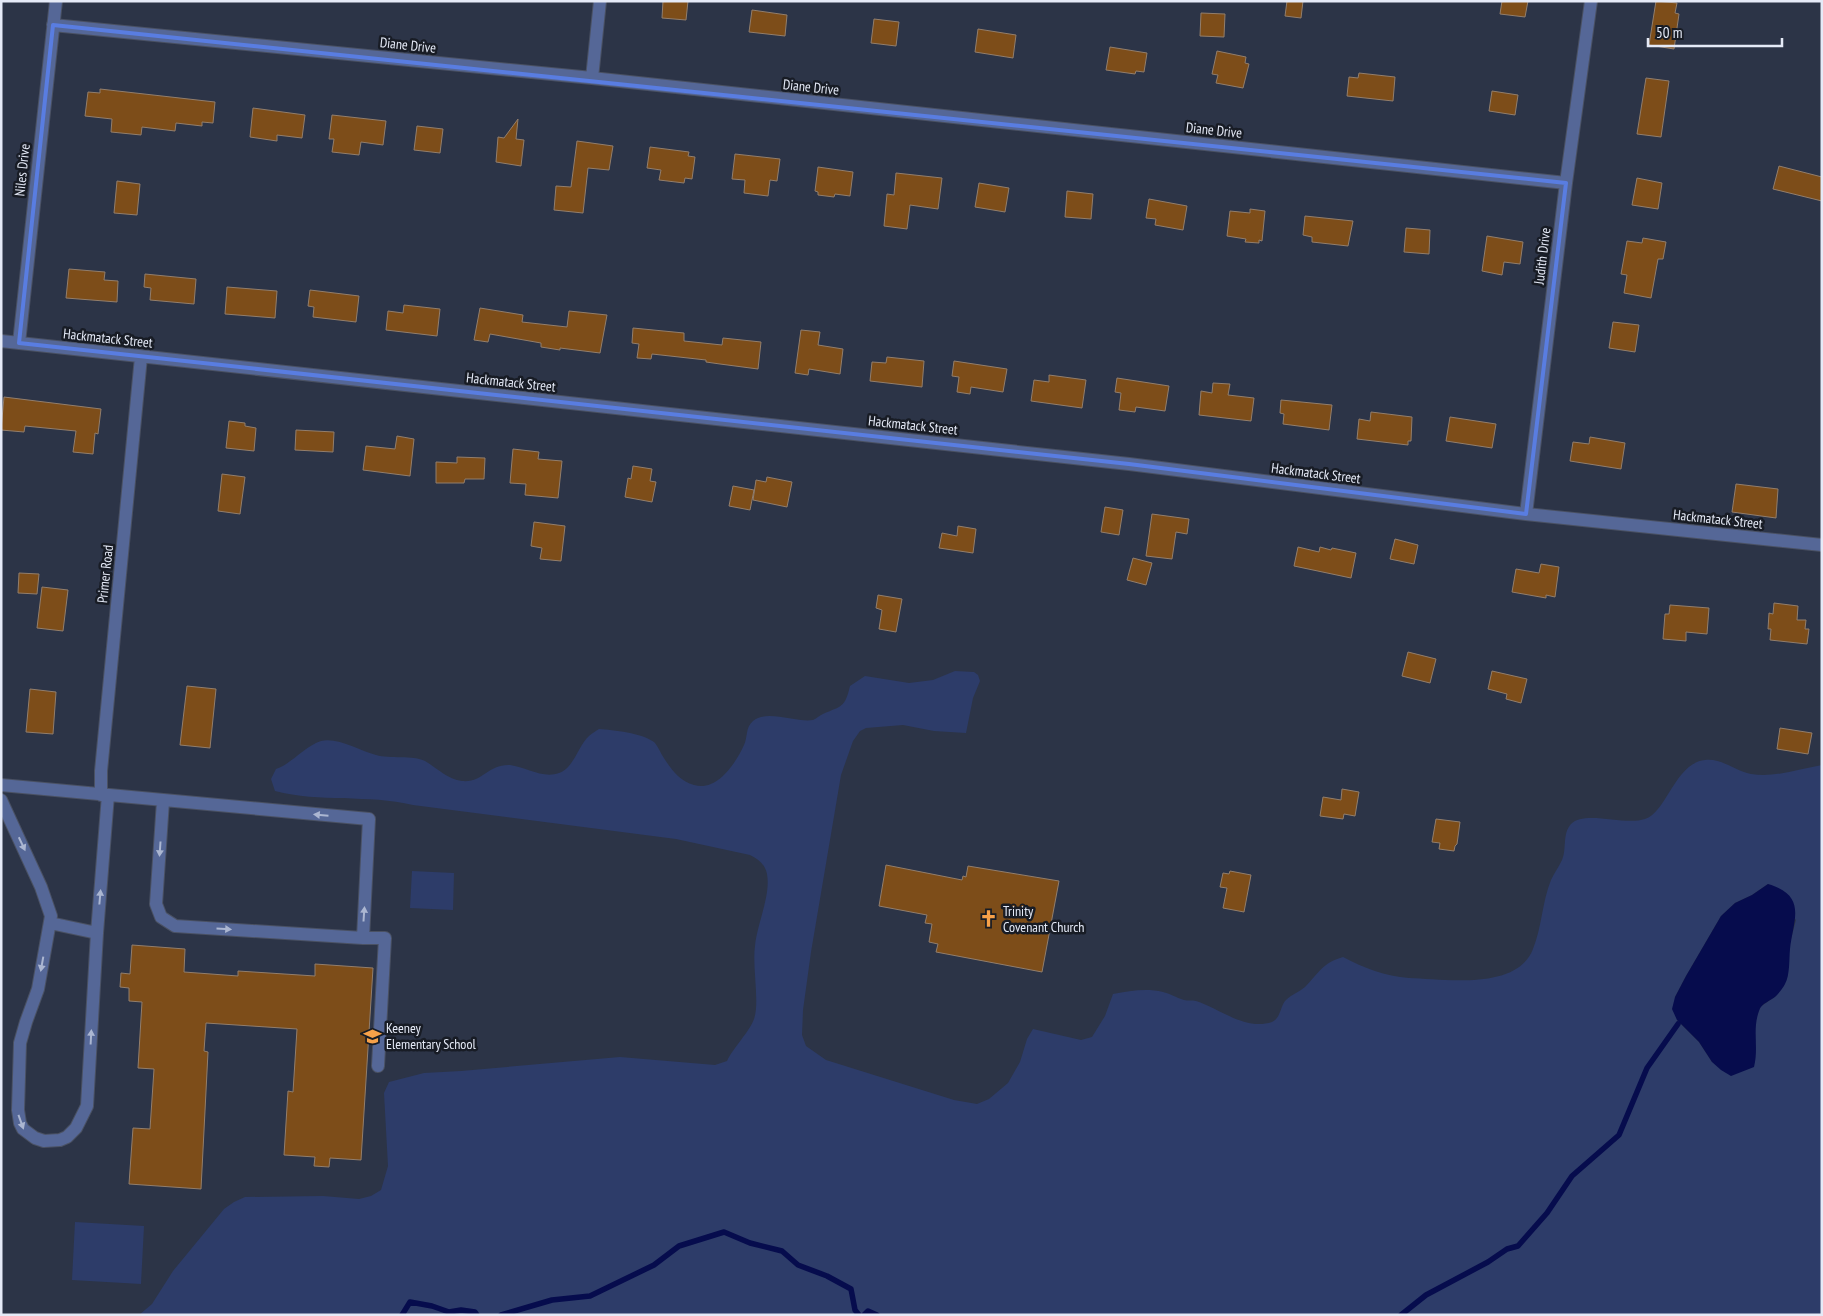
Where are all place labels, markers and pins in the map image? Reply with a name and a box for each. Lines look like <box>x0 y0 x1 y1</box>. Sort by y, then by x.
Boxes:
place label: Trinity Covenant Church <box>1003 902 1084 936</box>
church icon: Trinity Covenant Church <box>979 909 999 929</box>
place label: Keeney Elementary School <box>386 1019 476 1053</box>
school or university icon: Keeney Elementary School <box>362 1026 382 1046</box>

